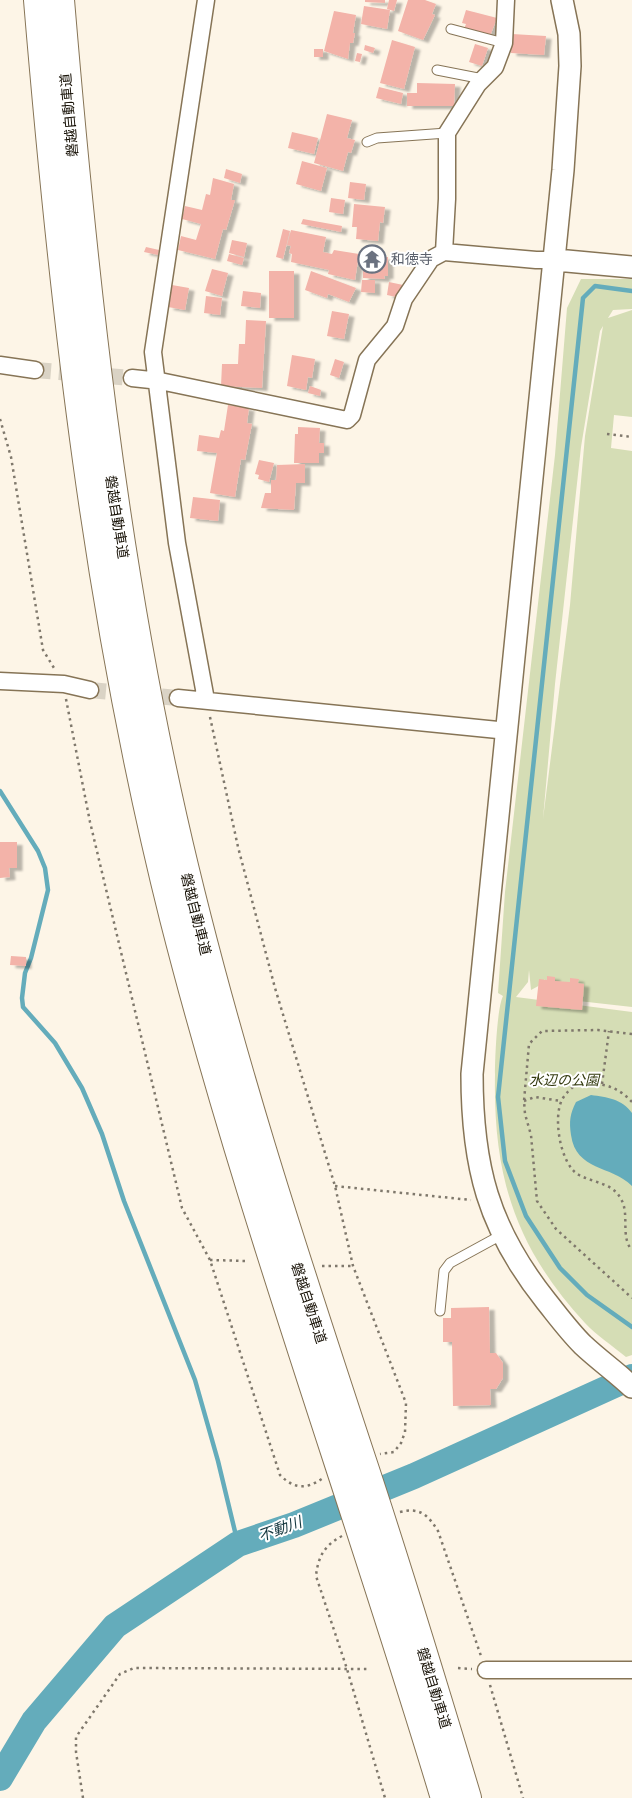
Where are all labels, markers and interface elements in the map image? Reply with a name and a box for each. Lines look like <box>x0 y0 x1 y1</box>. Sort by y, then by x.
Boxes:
street label: 磐越自動車道 <box>57 72 82 158</box>
temple icon: 和徳寺 <box>357 244 387 274</box>
place label: 和徳寺 <box>391 251 433 268</box>
street label: 磐越自動車道 <box>102 474 131 560</box>
street label: 磐越自動車道 <box>177 871 214 957</box>
park label: 水辺の公園 <box>529 1072 601 1089</box>
street label: 磐越自動車道 <box>287 1261 330 1346</box>
water label: 不動川 <box>256 1512 306 1545</box>
street label: 磐越自動車道 <box>413 1645 454 1731</box>

